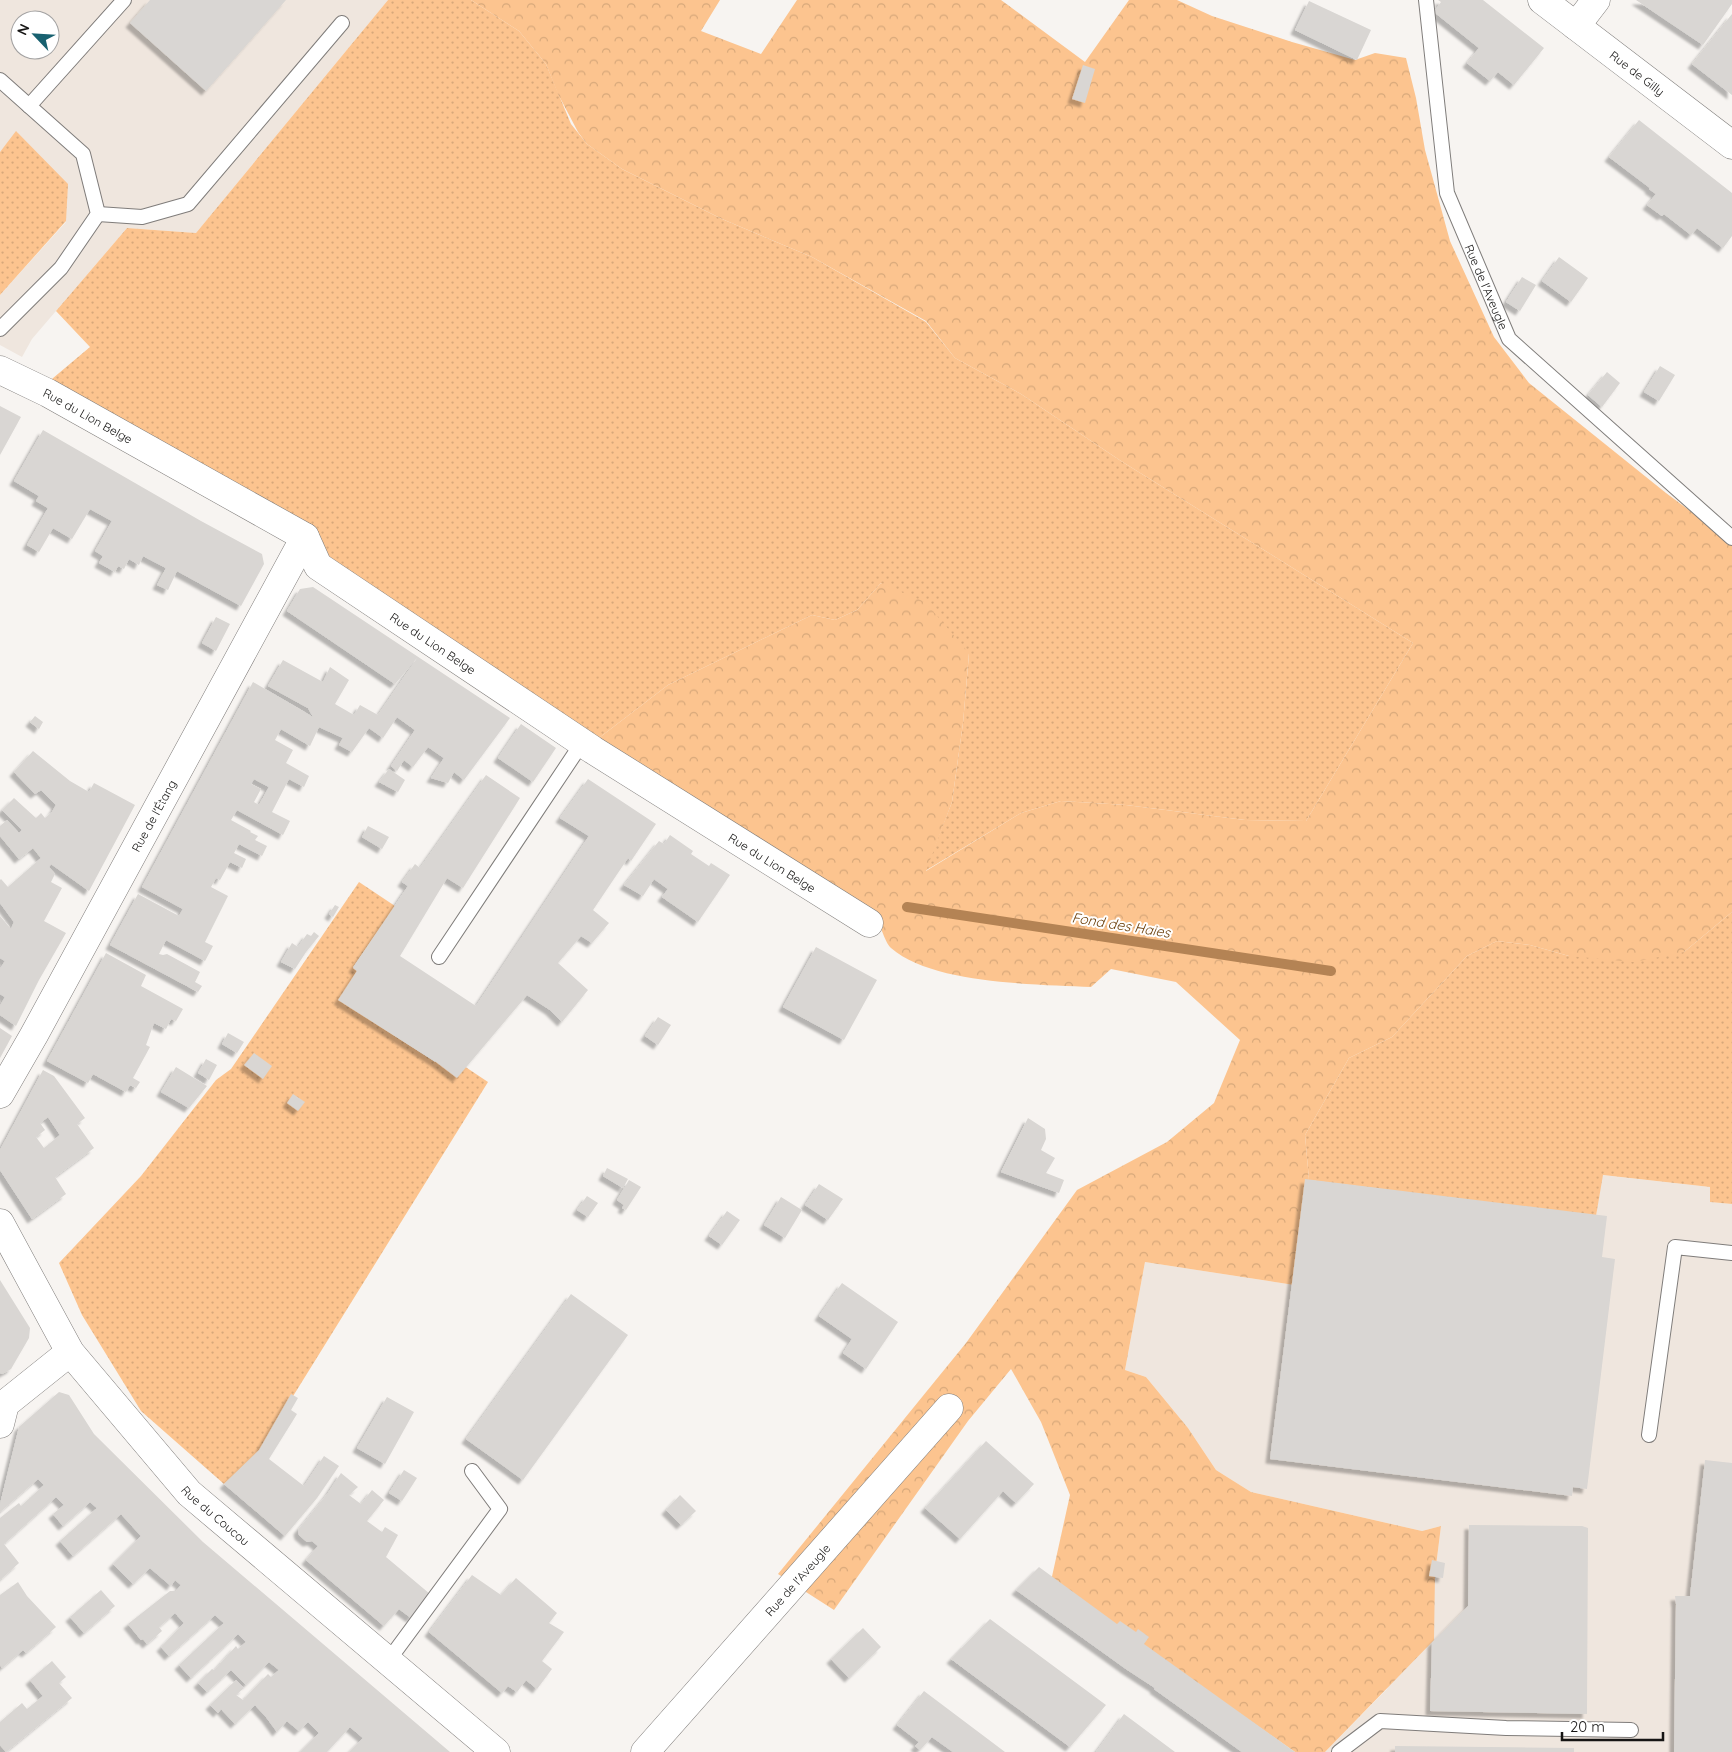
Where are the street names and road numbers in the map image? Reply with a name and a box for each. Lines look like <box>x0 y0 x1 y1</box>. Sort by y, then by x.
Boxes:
street label: Rue de Gilly <box>1607 47 1668 99</box>
street label: Rue de l'Aveugle <box>1462 242 1512 332</box>
street label: Rue du Lion Belge <box>41 384 135 446</box>
street label: Rue du Lion Belge <box>387 609 479 677</box>
street label: Rue de l'Étang <box>128 777 179 854</box>
street label: Rue du Lion Belge <box>726 829 819 895</box>
street label: Rue du Coucou <box>178 1482 253 1548</box>
street label: Rue de l'Aveugle <box>761 1540 833 1619</box>

